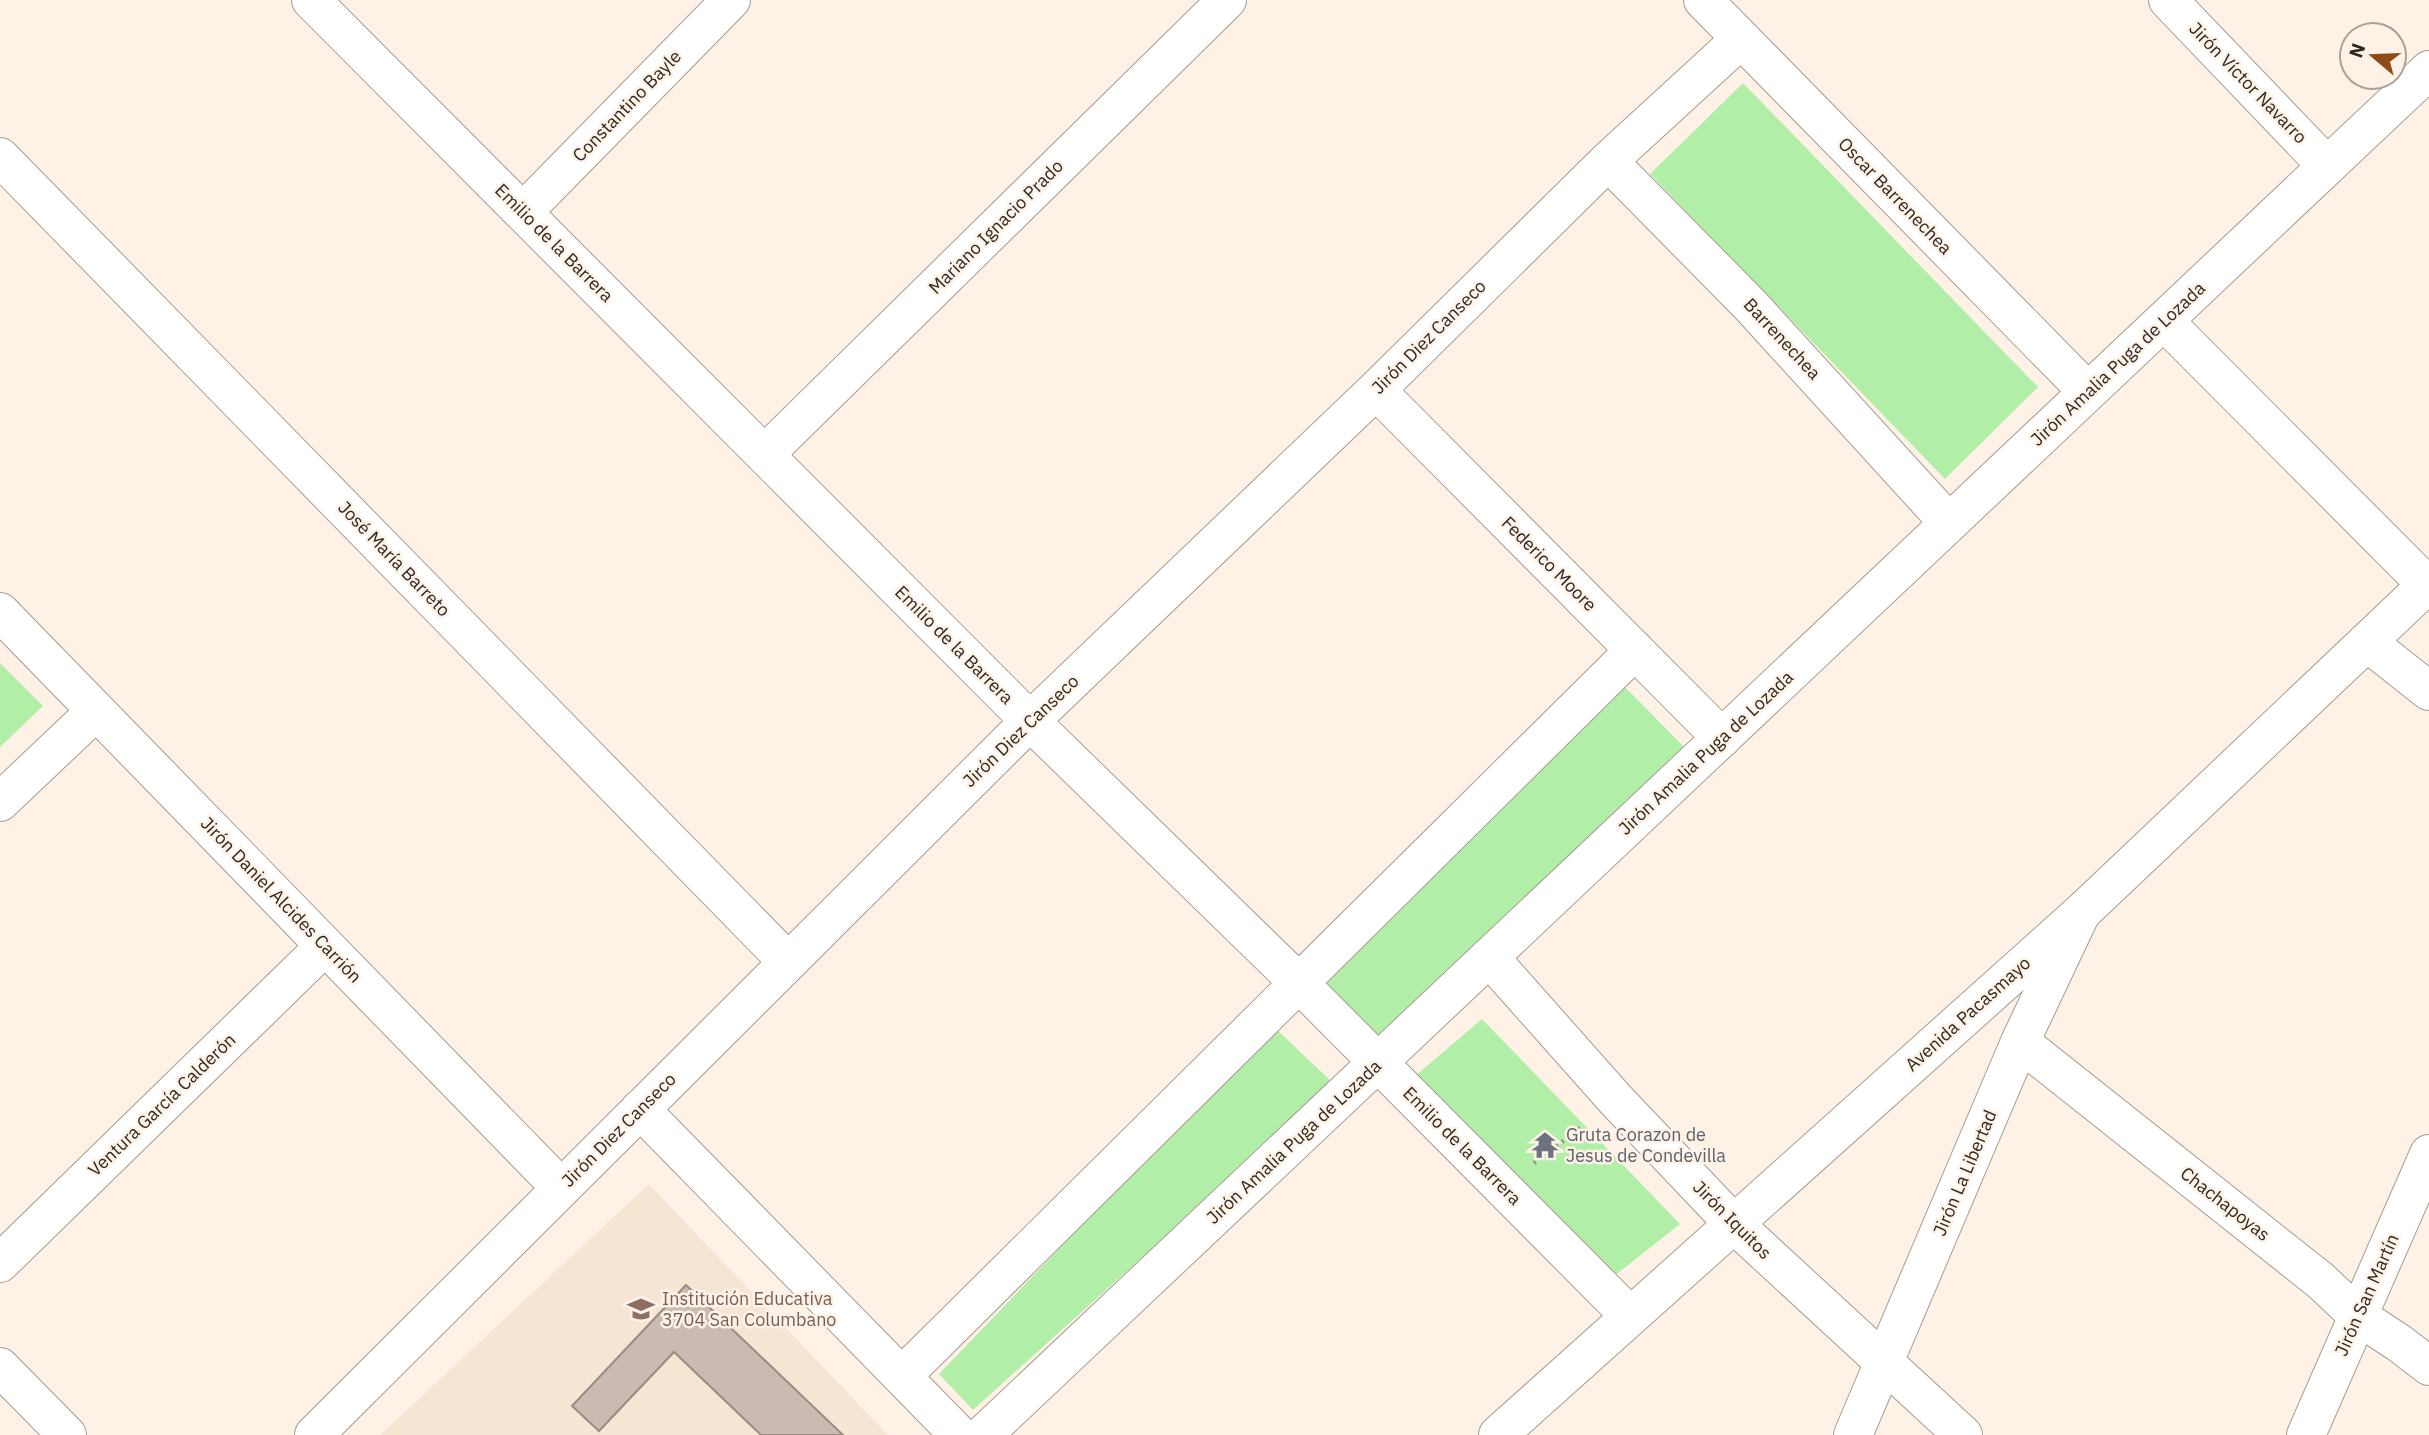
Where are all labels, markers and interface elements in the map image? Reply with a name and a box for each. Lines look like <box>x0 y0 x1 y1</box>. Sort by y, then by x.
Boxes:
street label: Jirón Víctor Navarro <box>2184 17 2312 148</box>
north arrow <box>2338 21 2408 91</box>
text: N <box>2343 40 2371 61</box>
street label: Constantino Bayle <box>567 45 686 166</box>
street label: Oscar Barrenechea <box>1834 132 1957 259</box>
street label: Mariano Ignacio Prado <box>923 154 1068 299</box>
street label: Emilio de la Barrera <box>490 179 619 307</box>
street label: Jirón Diez Canseco <box>1367 275 1491 399</box>
street label: Jirón Amalia Puga de Lozada <box>2025 276 2210 451</box>
street label: Barrenechea <box>1739 293 1826 385</box>
street label: José María Barreto <box>333 496 455 621</box>
street label: Federico Moore <box>1497 511 1602 616</box>
street label: Emilio de la Barrera <box>890 581 1019 709</box>
street label: Jirón Amalia Puga de Lozada <box>1613 665 1798 840</box>
street label: Jirón Diez Canseco <box>958 669 1083 792</box>
street label: Jirón Daniel Alcides Carrión <box>196 812 367 988</box>
street label: Avenida Pacasmayo <box>1900 951 2035 1076</box>
street label: Ventura García Calderón <box>83 1028 240 1181</box>
street label: Jirón Amalia Puga de Lozada <box>1201 1054 1386 1229</box>
street label: Jirón Diez Canseco <box>557 1068 681 1192</box>
street label: Emilio de la Barrera <box>1398 1082 1527 1210</box>
street label: Jirón La Libertad <box>1928 1106 2001 1239</box>
place label: Gruta Corazon de Jesus de Condevilla <box>1566 1123 1726 1167</box>
temple icon: Gruta Corazon de Jesus de Condevilla <box>1530 1130 1560 1160</box>
street label: Chachapoyas <box>2176 1161 2275 1246</box>
street label: Jirón Iquitos <box>1688 1175 1777 1264</box>
street label: Jirón San Martín <box>2329 1230 2404 1359</box>
place label: Institución Educativa 3704 San Columbano <box>662 1287 836 1331</box>
school or university icon: Institución Educativa 3704 San Columbano <box>626 1294 656 1324</box>

